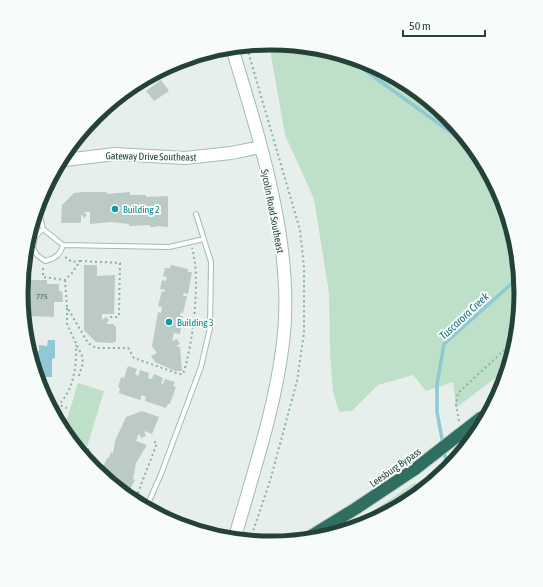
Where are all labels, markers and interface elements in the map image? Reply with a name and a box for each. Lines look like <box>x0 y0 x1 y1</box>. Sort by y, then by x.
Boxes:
scale bar <box>403 12 485 38</box>
text: 50 m <box>409 19 431 33</box>
street label: Gateway Drive Southeast <box>105 150 197 163</box>
street label: Sycolin Road Southeast <box>259 168 286 254</box>
marker: Building 2 <box>110 204 120 214</box>
place label: Building 2 <box>123 204 160 215</box>
water label: Tuscarora Creek <box>437 290 491 342</box>
house number: 775 <box>36 292 48 301</box>
marker: Building 3 <box>164 317 174 327</box>
place label: Building 3 <box>177 317 214 328</box>
street label: Leesburg Bypass <box>368 446 423 489</box>

